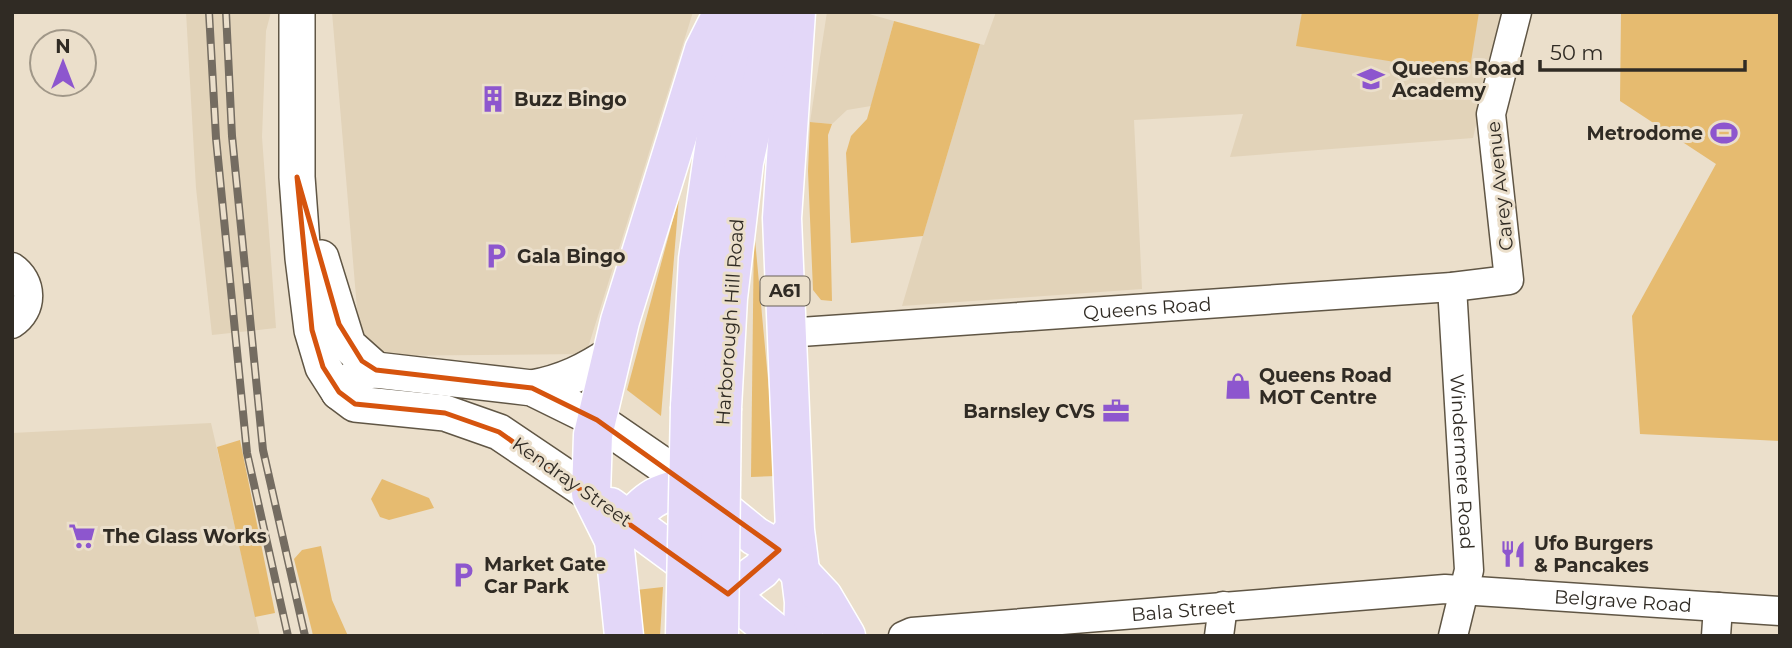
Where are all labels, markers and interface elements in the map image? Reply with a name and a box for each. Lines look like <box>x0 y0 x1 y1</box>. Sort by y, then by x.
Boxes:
north arrow <box>28 28 98 98</box>
scale bar <box>1540 28 1745 72</box>
text: N <box>55 35 71 58</box>
text: 50 m <box>1550 40 1604 65</box>
place label: Queens Road Academy <box>1391 57 1525 102</box>
school or university icon: Queens Road Academy <box>1356 64 1386 94</box>
building icon: Buzz Bingo <box>478 84 508 114</box>
place label: Buzz Bingo <box>514 88 627 111</box>
sports icon: Metrodome <box>1709 118 1739 148</box>
street label: Carey Avenue <box>1482 120 1518 252</box>
place label: Metrodome <box>1587 122 1703 145</box>
street label: Harborough Hill Road <box>711 218 749 426</box>
parking icon: Gala Bingo <box>481 241 511 271</box>
place label: Gala Bingo <box>517 245 625 268</box>
road number: A61 <box>760 276 810 306</box>
street label: Queens Road <box>1082 292 1212 324</box>
place label: Queens Road MOT Centre <box>1259 364 1392 409</box>
shop icon: Queens Road MOT Centre <box>1223 371 1253 401</box>
street label: Windermere Road <box>1446 373 1479 550</box>
office icon: Barnsley CVS <box>1101 396 1131 426</box>
place label: Barnsley CVS <box>963 400 1095 423</box>
street label: Kendray Street <box>508 432 636 532</box>
supermarket icon: The Glass Works <box>67 521 97 551</box>
place label: The Glass Works <box>103 525 267 548</box>
place label: Ufo Burgers & Pancakes <box>1534 532 1653 577</box>
restaurant icon: Ufo Burgers & Pancakes <box>1498 539 1528 569</box>
place label: Market Gate Car Park <box>484 553 606 598</box>
parking icon: Market Gate Car Park <box>448 560 478 590</box>
street label: Belgrave Road <box>1553 585 1693 617</box>
street label: Bala Street <box>1130 594 1236 626</box>

